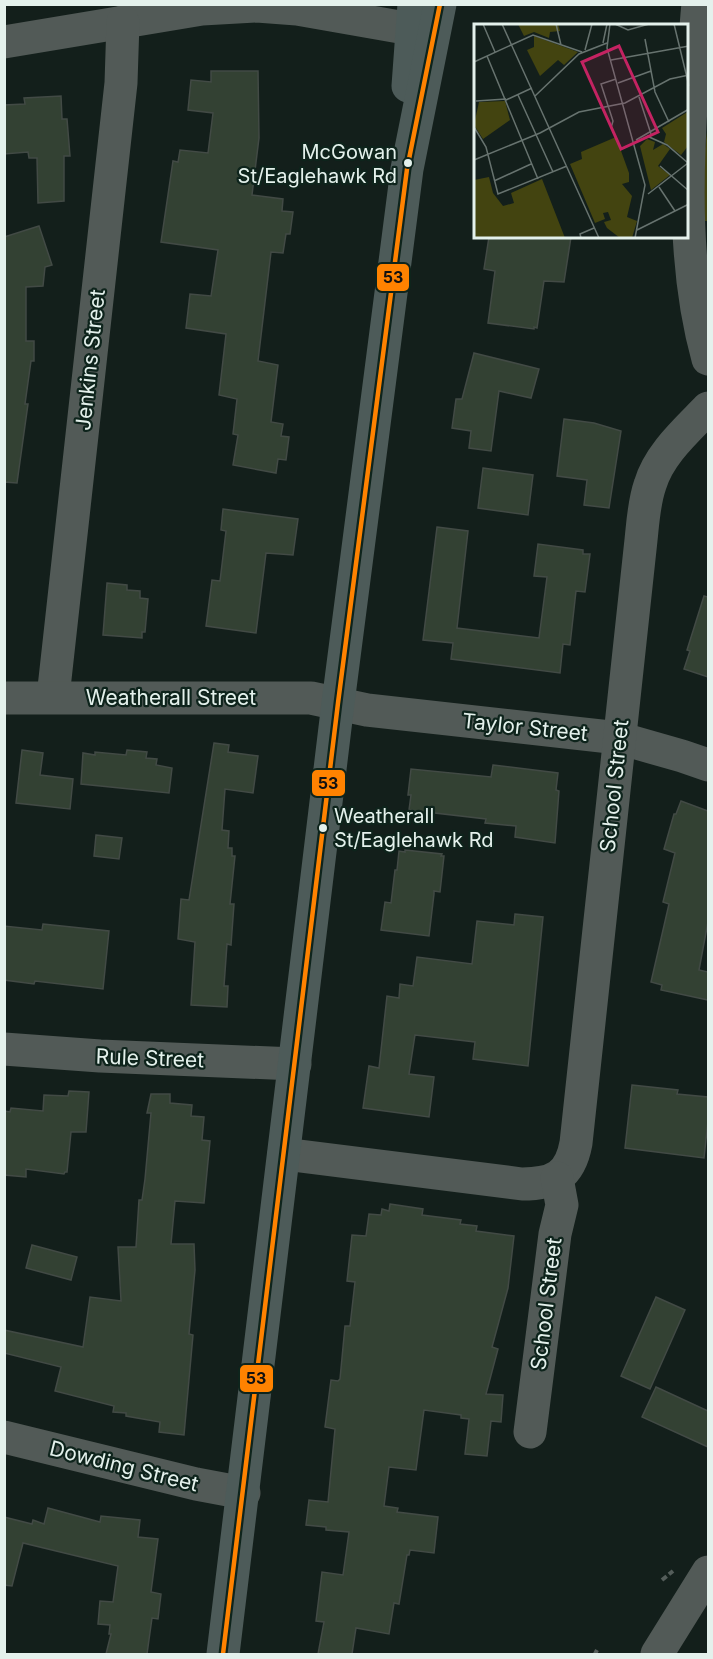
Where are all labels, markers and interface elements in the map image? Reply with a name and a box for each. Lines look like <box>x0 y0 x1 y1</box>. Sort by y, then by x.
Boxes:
inset map <box>474 24 689 238</box>
place label: McGowan St/Eaglehawk Rd <box>238 140 397 188</box>
marker: McGowan St/Eaglehawk Rd <box>402 157 414 169</box>
line badge: 53 <box>376 263 410 292</box>
text: 53 <box>383 267 403 287</box>
street label: Jenkins Street <box>70 288 110 432</box>
street label: Weatherall Street <box>86 685 256 710</box>
street label: Taylor Street <box>461 708 589 746</box>
street label: School Street <box>595 718 633 854</box>
line badge: 53 <box>311 769 346 797</box>
text: 53 <box>318 773 338 793</box>
place label: Weatherall St/Eaglehawk Rd <box>334 804 493 852</box>
marker: Weatherall St/Eaglehawk Rd <box>317 822 329 834</box>
street label: Rule Street <box>95 1044 205 1072</box>
street label: School Street <box>525 1236 567 1372</box>
line badge: 53 <box>239 1364 274 1393</box>
text: 53 <box>246 1368 266 1388</box>
street label: Dowding Street <box>47 1435 201 1497</box>

